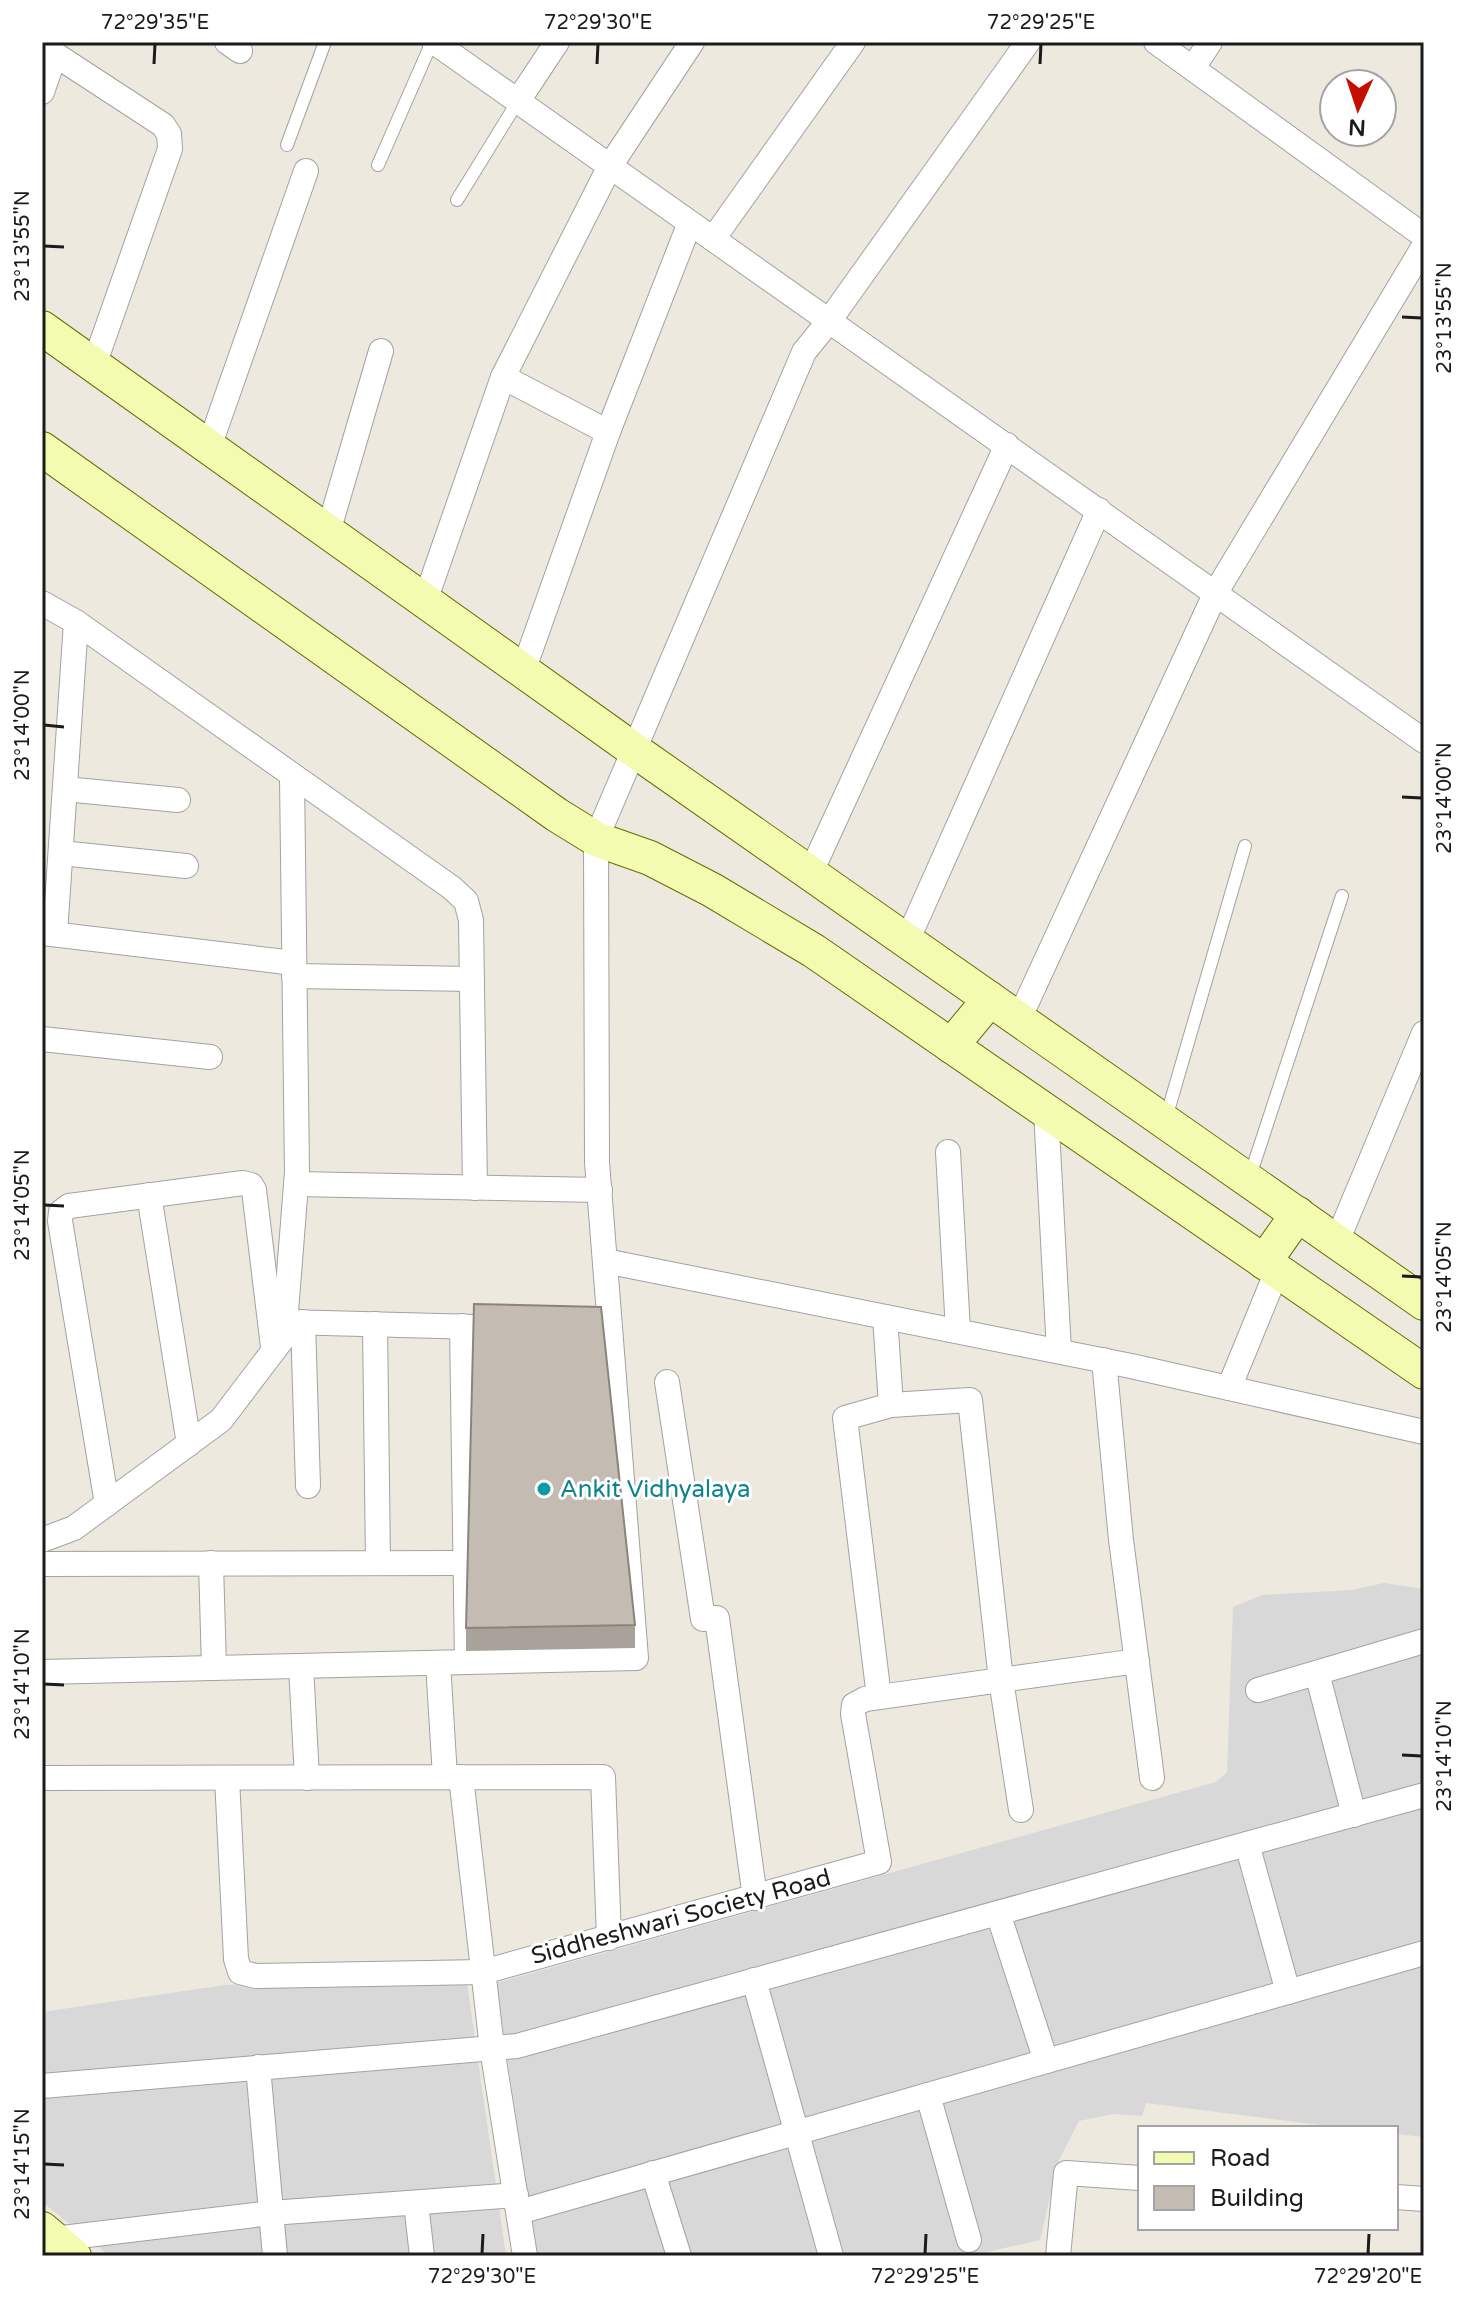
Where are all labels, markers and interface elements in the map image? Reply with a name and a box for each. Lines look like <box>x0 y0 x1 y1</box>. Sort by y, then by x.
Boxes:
text: 72°29'35"E <box>101 11 209 35</box>
text: 72°29'30"E <box>544 11 652 35</box>
text: 72°29'25"E <box>987 11 1095 35</box>
north arrow <box>1318 68 1398 148</box>
text: N <box>1348 114 1367 140</box>
text: 23°13'55"N <box>11 190 35 302</box>
text: 23°13'55"N <box>1433 262 1457 374</box>
text: 23°14'00"N <box>11 669 35 781</box>
text: 23°14'00"N <box>1433 742 1457 854</box>
text: 23°14'05"N <box>11 1149 35 1261</box>
text: 23°14'05"N <box>1433 1221 1457 1333</box>
place label: Ankit Vidhyalaya <box>560 1475 751 1504</box>
marker: Ankit Vidhyalaya <box>535 1480 553 1498</box>
text: 23°14'10"N <box>11 1628 35 1740</box>
text: 23°14'10"N <box>1433 1700 1457 1812</box>
street label: Siddheshwari Society Road <box>528 1863 834 1971</box>
text: 23°14'15"N <box>11 2108 35 2220</box>
legend <box>1138 2126 1398 2230</box>
text: Road <box>1210 2144 1270 2173</box>
text: Building <box>1210 2184 1304 2213</box>
text: 72°29'30"E <box>428 2265 536 2289</box>
text: 72°29'25"E <box>871 2265 979 2289</box>
text: 72°29'20"E <box>1314 2265 1422 2289</box>

